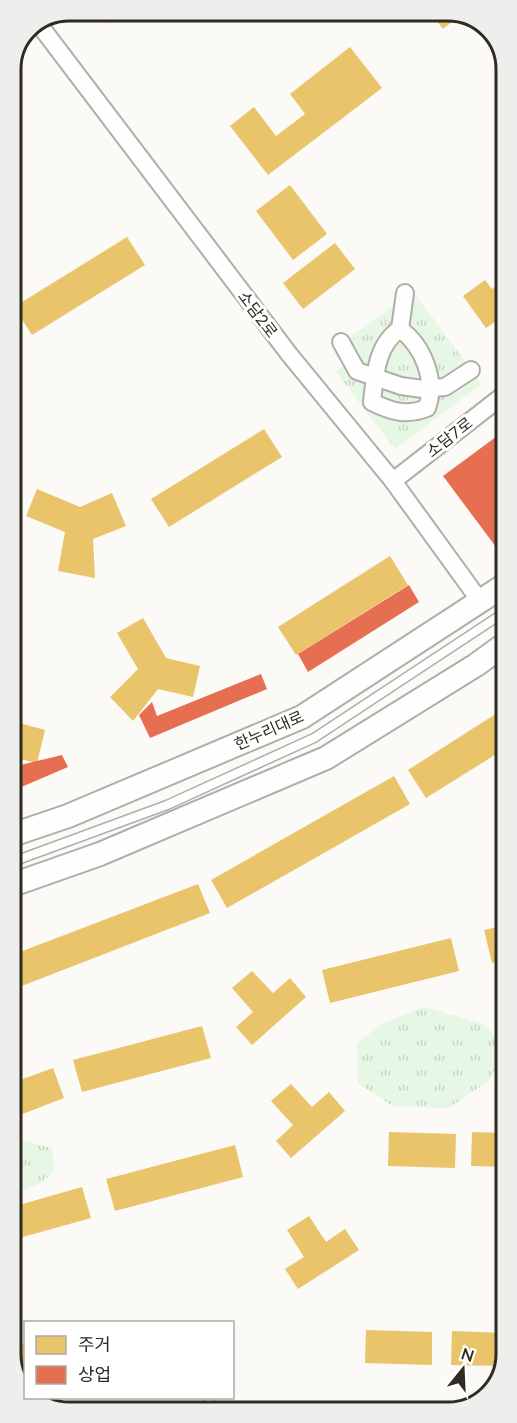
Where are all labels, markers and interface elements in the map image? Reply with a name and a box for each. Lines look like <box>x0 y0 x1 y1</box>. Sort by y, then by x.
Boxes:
street label: 소담2로 <box>235 287 282 341</box>
street label: 소담7로 <box>422 413 476 461</box>
street label: 한누리대로 <box>231 706 307 753</box>
legend <box>24 1321 234 1399</box>
text: 주거 <box>78 1333 111 1355</box>
north arrow <box>433 1339 493 1399</box>
text: N <box>459 1343 477 1365</box>
text: 상업 <box>78 1363 111 1385</box>

